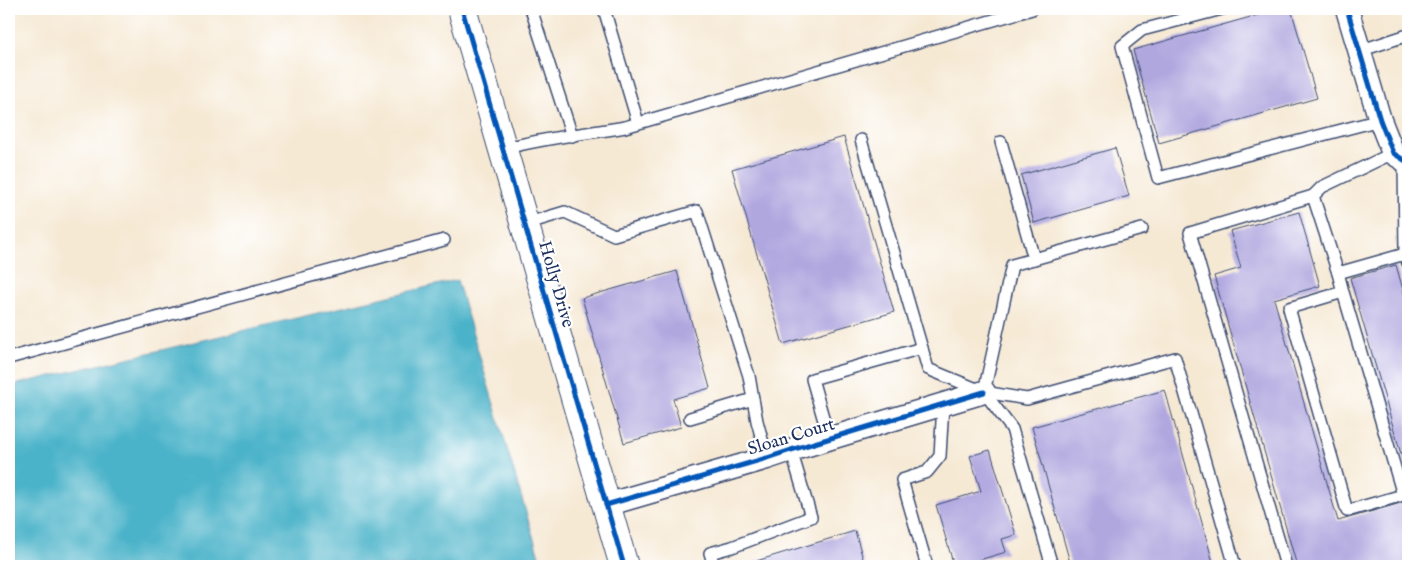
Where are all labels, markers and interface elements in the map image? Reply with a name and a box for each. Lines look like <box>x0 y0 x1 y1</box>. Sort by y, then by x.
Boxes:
street label: Holly Drive <box>532 238 579 330</box>
street label: Sloan Court <box>745 413 838 462</box>

